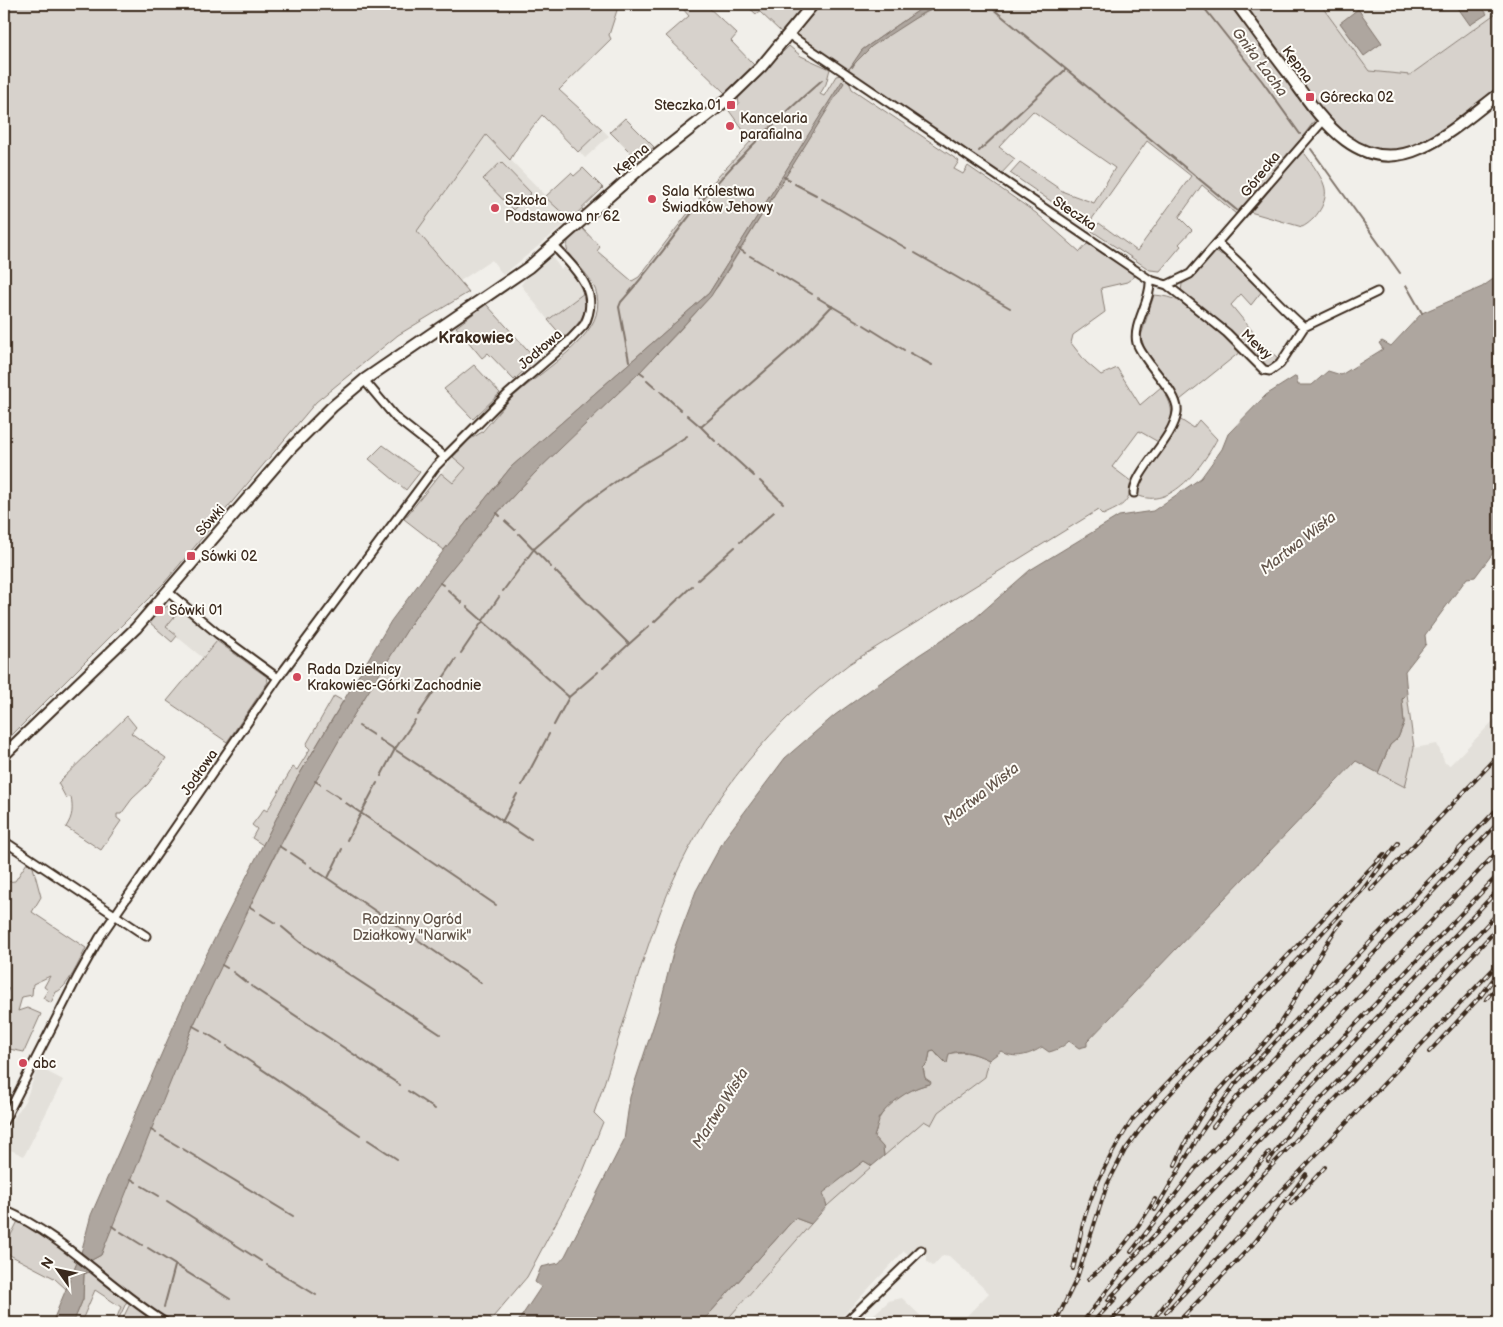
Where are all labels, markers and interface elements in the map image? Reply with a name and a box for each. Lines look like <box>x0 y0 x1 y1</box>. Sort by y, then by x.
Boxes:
water label: Gniła Łacha <box>1228 24 1292 100</box>
street label: Kępna <box>1279 43 1317 86</box>
place label: Górecka 02 <box>1320 89 1395 106</box>
marker: Górecka 02 <box>1304 91 1316 103</box>
place label: Steczka 01 <box>654 97 721 114</box>
marker: Steczka 01 <box>725 99 737 111</box>
place label: Kancelaria parafialna <box>740 110 808 143</box>
marker: Kancelaria parafialna <box>724 120 736 132</box>
street label: Kępna <box>610 140 653 179</box>
street label: Górecka <box>1237 148 1284 200</box>
place label: Sala Królestwa Świadków Jehowy <box>662 183 774 216</box>
place label: Szkoła Podstawowa nr 62 <box>505 192 620 225</box>
marker: Sala Królestwa Świadków Jehowy <box>646 193 658 205</box>
street label: Steczka <box>1050 193 1100 234</box>
marker: Szkoła Podstawowa nr 62 <box>489 202 501 214</box>
street label: Jodłowa <box>515 326 566 373</box>
street label: Mewy <box>1238 326 1276 363</box>
district label: Krakowiec <box>438 329 514 348</box>
street label: Sówki <box>192 501 229 539</box>
water label: Martwa Wisła <box>1257 508 1340 579</box>
place label: Sówki 02 <box>201 548 258 565</box>
marker: Sówki 02 <box>185 550 197 562</box>
place label: Sówki 01 <box>169 602 222 619</box>
marker: Sówki 01 <box>153 604 165 616</box>
place label: Rada Dzielnicy Krakowiec-Górki Zachodnie <box>307 661 481 694</box>
marker: Rada Dzielnicy Krakowiec-Górki Zachodnie <box>291 671 303 683</box>
street label: Jodłowa <box>177 746 221 799</box>
water label: Martwa Wisła <box>940 759 1023 830</box>
park label: Rodzinny Ogród Działkowy "Narwik" <box>352 911 472 944</box>
place label: abc <box>33 1055 56 1072</box>
marker: abc <box>17 1057 29 1069</box>
water label: Martwa Wisła <box>688 1065 753 1152</box>
north arrow <box>32 1244 82 1294</box>
text: N <box>38 1254 58 1272</box>

